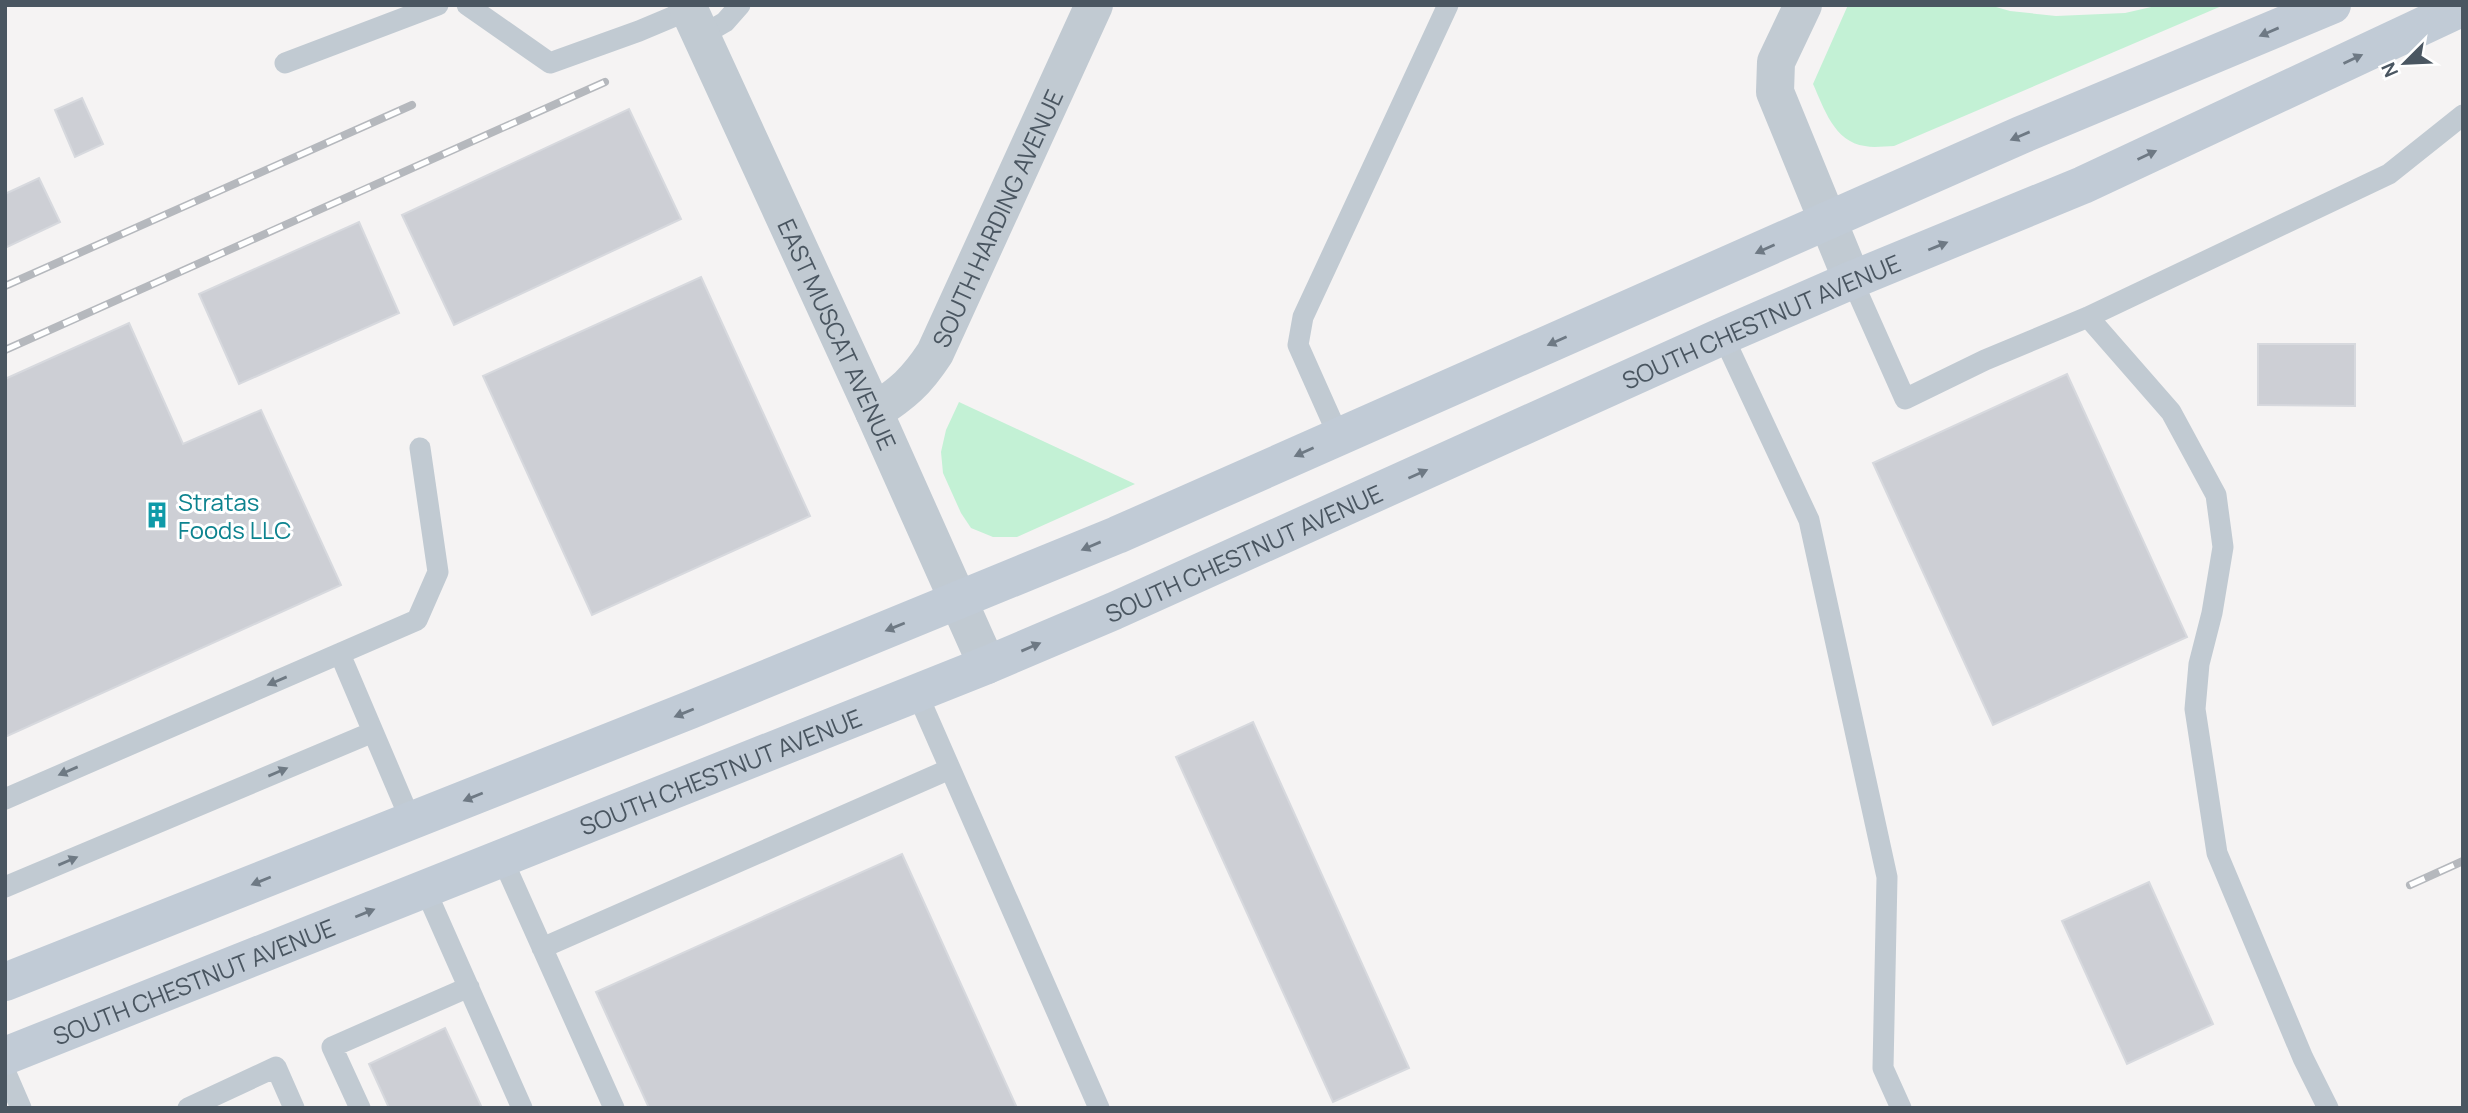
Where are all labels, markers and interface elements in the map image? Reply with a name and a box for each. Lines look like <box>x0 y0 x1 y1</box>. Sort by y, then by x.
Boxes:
one-way arrow <box>2259 26 2280 37</box>
north arrow <box>2370 28 2440 98</box>
one-way arrow <box>2343 53 2363 65</box>
text: N <box>2375 58 2404 81</box>
street label: SOUTH HARDING AVENUE <box>923 84 1070 352</box>
one-way arrow <box>2010 130 2030 142</box>
one-way arrow <box>2137 150 2157 161</box>
street label: EAST MUSCAT AVENUE <box>771 213 905 455</box>
one-way arrow <box>1928 240 1949 251</box>
one-way arrow <box>1755 244 1776 255</box>
street label: SOUTH CHESTNUT AVENUE <box>1616 246 1905 396</box>
one-way arrow <box>1547 335 1567 347</box>
one-way arrow <box>1294 446 1314 458</box>
one-way arrow <box>1407 468 1428 479</box>
street label: SOUTH CHESTNUT AVENUE <box>1100 476 1387 629</box>
place label: Stratas Foods LLC <box>178 485 291 546</box>
building icon: Stratas Foods LLC <box>142 500 172 530</box>
one-way arrow <box>1080 541 1101 552</box>
one-way arrow <box>885 621 905 633</box>
one-way arrow <box>1021 641 1042 652</box>
one-way arrow <box>267 675 287 687</box>
street label: SOUTH CHESTNUT AVENUE <box>575 700 866 842</box>
one-way arrow <box>674 707 695 718</box>
one-way arrow <box>58 766 79 777</box>
one-way arrow <box>267 766 288 777</box>
one-way arrow <box>462 791 483 802</box>
one-way arrow <box>58 855 79 866</box>
one-way arrow <box>251 875 272 886</box>
one-way arrow <box>354 908 375 919</box>
street label: SOUTH CHESTNUT AVENUE <box>48 910 339 1052</box>

